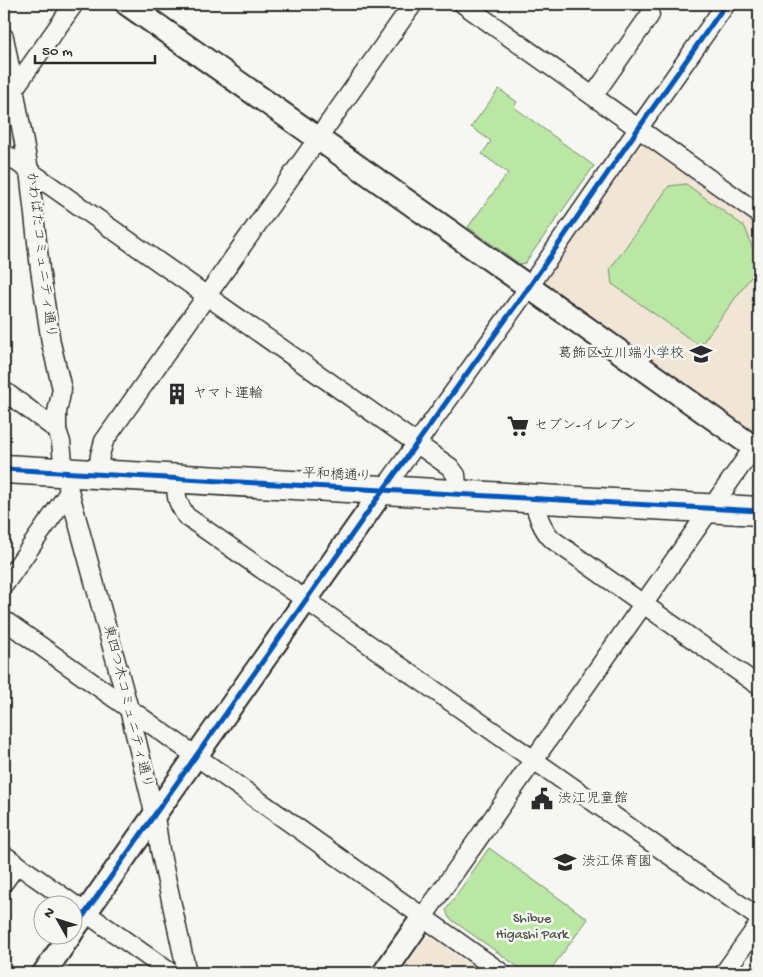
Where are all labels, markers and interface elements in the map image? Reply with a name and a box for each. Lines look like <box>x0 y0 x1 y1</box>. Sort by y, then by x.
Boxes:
scale bar <box>35 32 155 64</box>
text: 50 m <box>42 43 73 61</box>
street label: かわばたコミュニティ通り <box>21 171 59 339</box>
school or university icon: 葛飾区立川端小学校 <box>688 341 714 367</box>
place label: 葛飾区立川端小学校 <box>558 346 684 363</box>
building icon: ヤマト運輸 <box>164 381 190 407</box>
place label: ヤマト運輸 <box>193 385 263 403</box>
supermarket icon: セブン-イレブン <box>505 413 531 439</box>
place label: セブン-イレブン <box>534 418 636 435</box>
street label: 平和橋通り <box>302 466 372 486</box>
street label: 東四つ木コミュニティ通り <box>98 623 156 791</box>
public building icon: 渋江児童館 <box>529 786 555 812</box>
place label: 渋江児童館 <box>558 791 628 808</box>
school or university icon: 渋江保育園 <box>552 849 578 875</box>
place label: 渋江保育園 <box>582 854 652 871</box>
north arrow <box>32 894 82 944</box>
text: N <box>40 904 59 922</box>
park label: Shibue Higashi Park <box>496 911 570 944</box>

